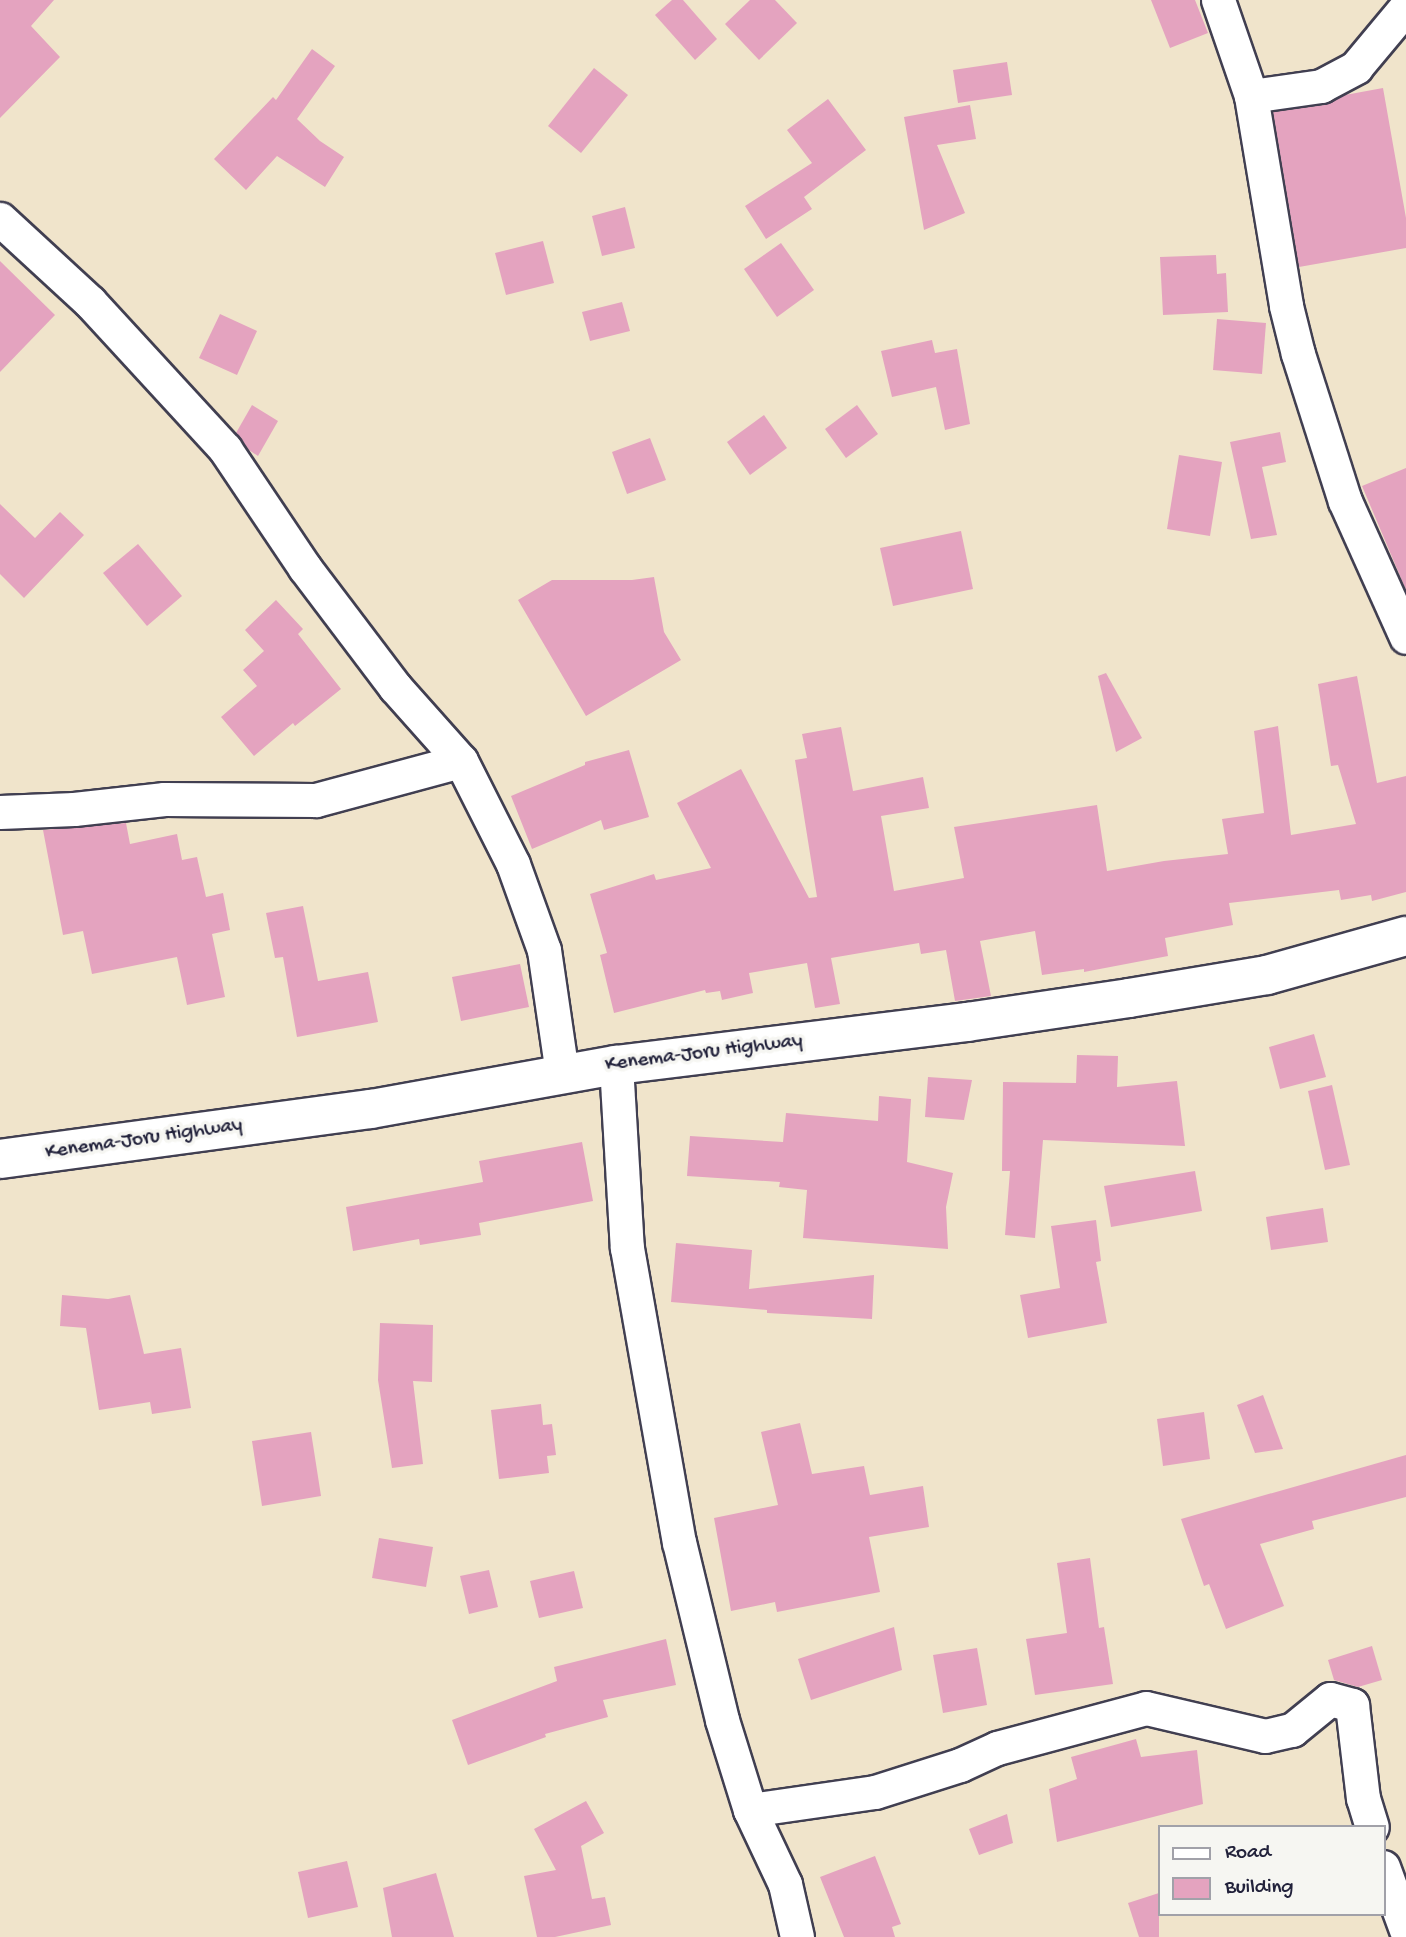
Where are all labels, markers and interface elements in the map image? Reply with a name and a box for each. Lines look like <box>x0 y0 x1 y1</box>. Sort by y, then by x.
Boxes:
street label: Kenema-Joru Highway <box>604 1029 804 1079</box>
street label: Kenema-Joru Highway <box>44 1114 244 1166</box>
legend <box>1158 1825 1385 1916</box>
text: Road <box>1225 1841 1271 1866</box>
text: Building <box>1225 1876 1294 1901</box>

